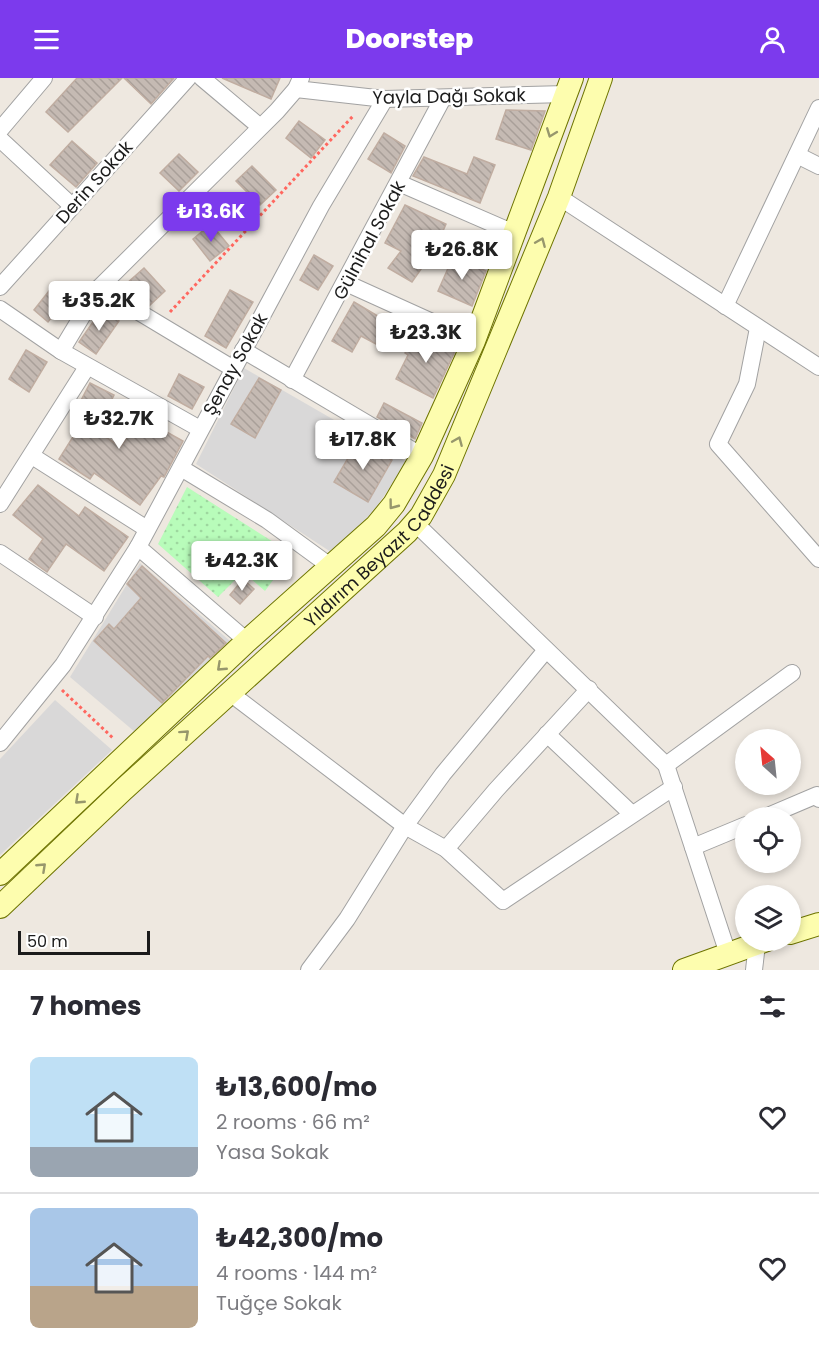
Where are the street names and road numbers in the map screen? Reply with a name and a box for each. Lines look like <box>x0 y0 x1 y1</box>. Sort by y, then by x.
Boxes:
street label: Yayla Dağı Sokak <box>372 82 527 110</box>
street label: Derin Sokak <box>50 134 139 229</box>
street label: Gülnihal Sokak <box>327 175 411 304</box>
street label: Şenay Sokak <box>197 308 274 420</box>
street label: Yıldırım Beyazıt Caddesi <box>298 460 460 632</box>

